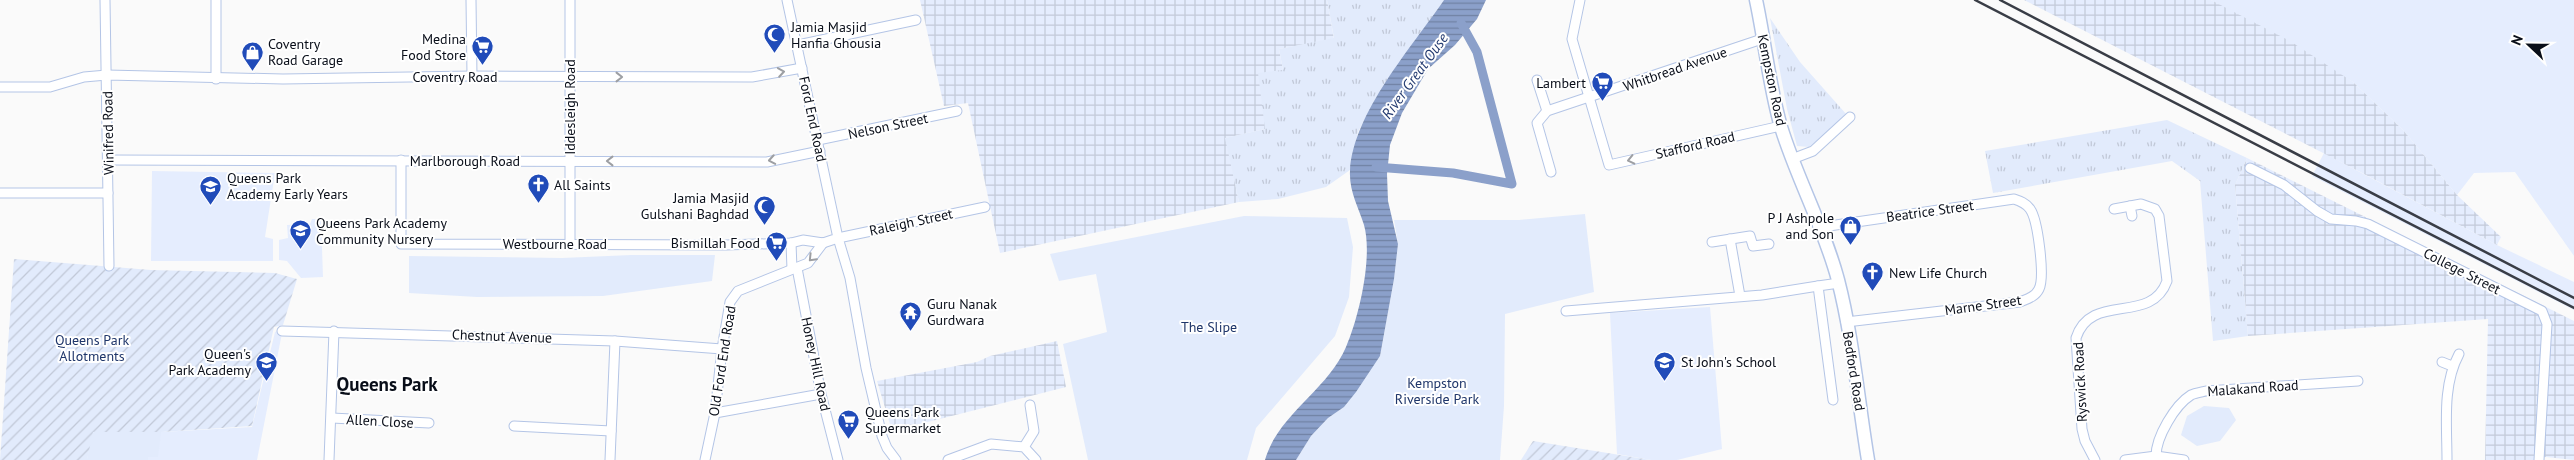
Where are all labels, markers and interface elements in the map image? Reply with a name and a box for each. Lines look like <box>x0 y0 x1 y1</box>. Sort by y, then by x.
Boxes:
place label: Jamia Masjid Hanfia Ghousia <box>790 18 881 52</box>
north arrow <box>2504 20 2554 70</box>
mosque icon: Jamia Masjid Hanfia Ghousia <box>763 23 787 54</box>
water label: River Great Ouse <box>1377 29 1452 122</box>
place label: Medina Food Store <box>401 30 466 64</box>
text: N <box>2507 32 2527 48</box>
street label: Kempston Road <box>1754 33 1790 127</box>
place label: Coventry Road Garage <box>268 35 343 69</box>
supermarket icon: Medina Food Store <box>470 35 494 66</box>
shop icon: Coventry Road Garage <box>240 40 264 71</box>
street label: Whitbread Avenue <box>1621 43 1729 95</box>
street label: Iddesleigh Road <box>561 59 579 155</box>
one-way arrow <box>777 67 785 77</box>
street label: Coventry Road <box>412 68 498 86</box>
supermarket icon: Lambert <box>1590 71 1614 102</box>
one-way arrow <box>615 72 623 83</box>
place label: Lambert <box>1536 74 1586 92</box>
street label: Ford End Road <box>795 75 831 163</box>
street label: Winifred Road <box>98 91 118 175</box>
street label: Nelson Street <box>846 109 930 143</box>
street label: Stafford Road <box>1653 127 1737 163</box>
street label: Marlborough Road <box>410 152 520 170</box>
one-way arrow <box>768 154 776 164</box>
one-way arrow <box>1627 154 1635 165</box>
one-way arrow <box>605 156 613 166</box>
place label: Queens Park Academy Early Years <box>227 169 348 203</box>
church icon: All Saints <box>526 173 550 204</box>
school or university icon: Queens Park Academy Early Years <box>199 174 223 205</box>
place label: All Saints <box>554 176 611 194</box>
place label: Jamia Masjid Gulshani Baghdad <box>641 189 749 223</box>
mosque icon: Jamia Masjid Gulshani Baghdad <box>753 194 777 225</box>
street label: Beatrice Street <box>1885 196 1975 226</box>
street label: Raleigh Street <box>868 204 955 240</box>
place label: P J Ashpole and Son <box>1768 209 1834 243</box>
place label: Queens Park Academy Community Nursery <box>316 214 447 248</box>
shop icon: P J Ashpole and Son <box>1838 214 1862 245</box>
school or university icon: Queens Park Academy Community Nursery <box>288 219 312 250</box>
supermarket icon: Bismillah Food <box>764 231 788 262</box>
place label: Bismillah Food <box>671 234 760 252</box>
street label: Westbourne Road <box>503 235 607 253</box>
street label: College Street <box>2420 244 2504 298</box>
one-way arrow <box>809 252 818 261</box>
church icon: New Life Church <box>1861 261 1885 292</box>
place label: New Life Church <box>1889 264 1987 282</box>
street label: Marne Street <box>1944 291 2023 319</box>
place label: Guru Nanak Gurdwara <box>927 295 997 329</box>
temple icon: Guru Nanak Gurdwara <box>899 300 923 331</box>
street label: Old Ford End Road <box>704 304 740 418</box>
street label: Honey Hill Road <box>797 315 835 413</box>
park label: The Slipe <box>1181 318 1237 336</box>
street label: Chestnut Avenue <box>452 325 552 347</box>
street label: Bedford Road <box>1839 330 1869 412</box>
park label: Queens Park Allotments <box>55 331 129 365</box>
street label: Ryswick Road <box>2069 341 2091 423</box>
place label: Queen's Park Academy <box>169 345 251 379</box>
school or university icon: Queen's Park Academy <box>255 350 279 381</box>
school or university icon: St John's School <box>1653 350 1677 381</box>
place label: St John's School <box>1681 353 1776 371</box>
district label: Queens Park <box>336 372 438 396</box>
park label: Kempston Riverside Park <box>1395 374 1479 408</box>
street label: Malakand Road <box>2207 376 2299 400</box>
place label: Queens Park Supermarket <box>865 403 941 437</box>
supermarket icon: Queens Park Supermarket <box>837 408 861 439</box>
street label: Allen Close <box>346 410 414 432</box>

